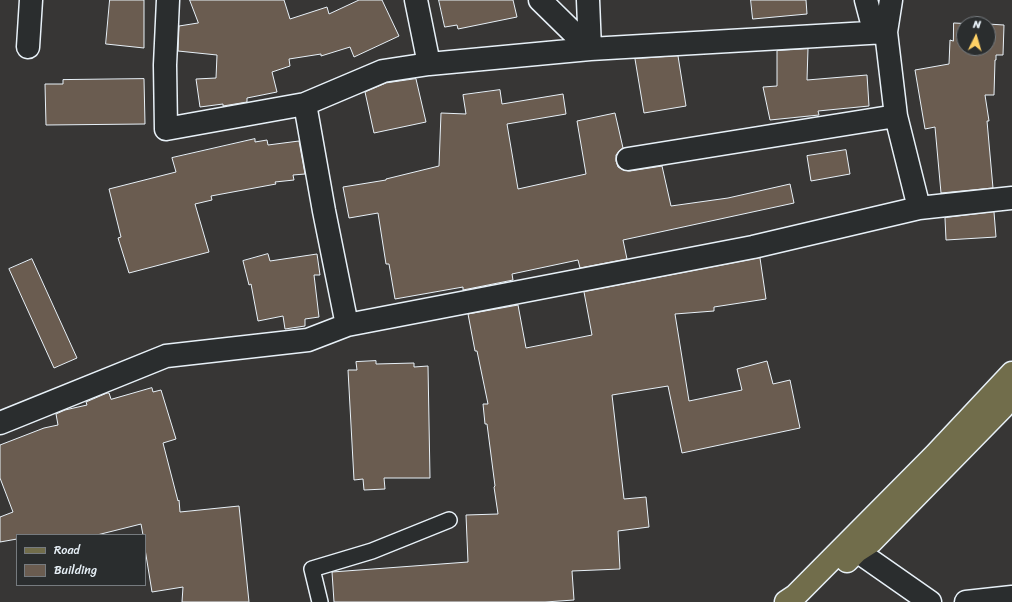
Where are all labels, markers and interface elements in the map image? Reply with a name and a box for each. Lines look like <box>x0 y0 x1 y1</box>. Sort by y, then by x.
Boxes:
text: N <box>972 15 982 34</box>
north arrow <box>956 16 996 56</box>
legend <box>16 534 146 586</box>
text: Road <box>54 539 80 561</box>
text: Building <box>54 559 97 581</box>

